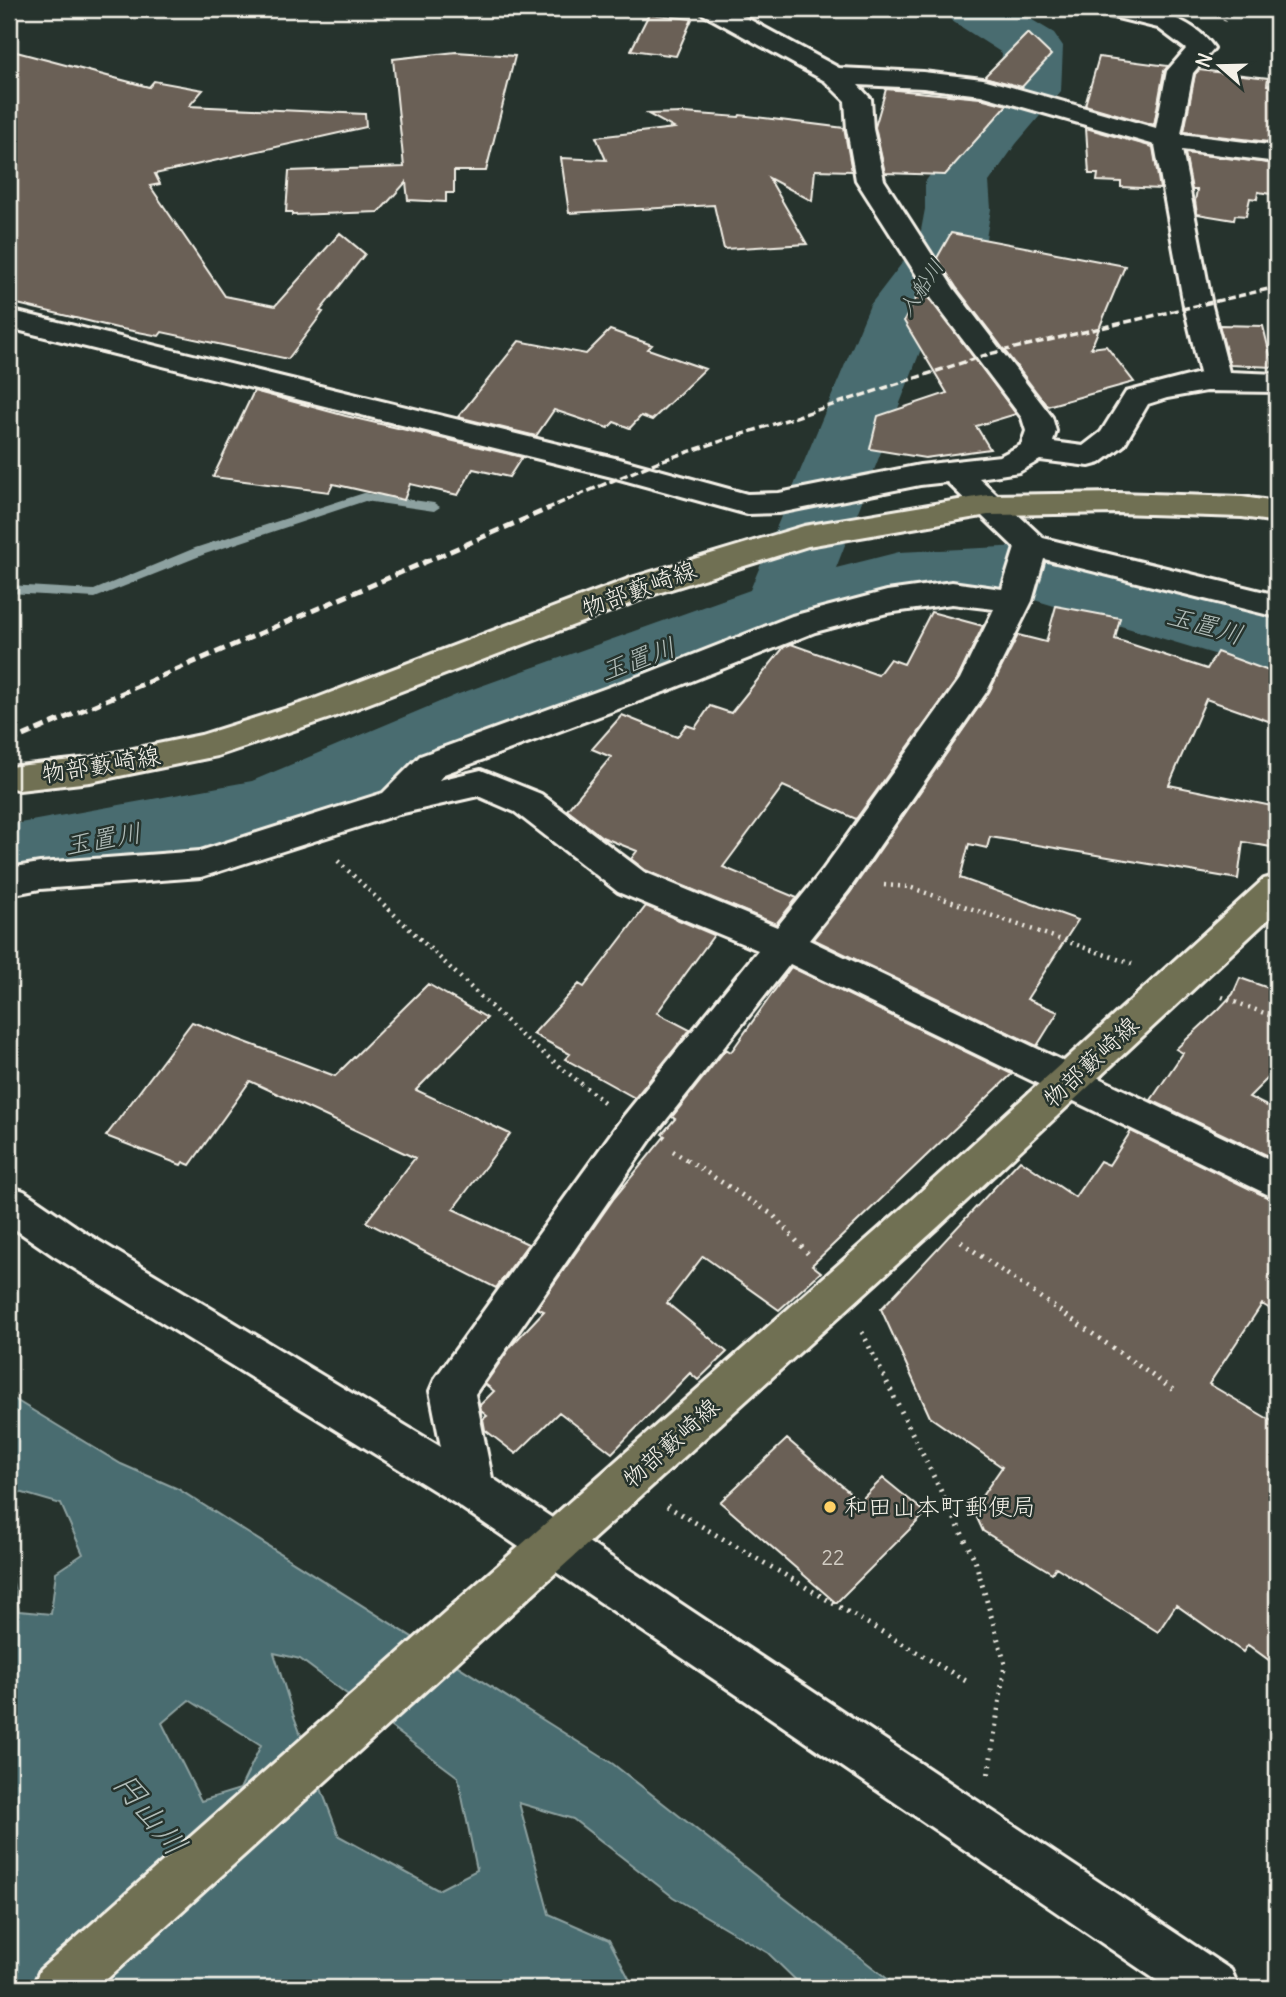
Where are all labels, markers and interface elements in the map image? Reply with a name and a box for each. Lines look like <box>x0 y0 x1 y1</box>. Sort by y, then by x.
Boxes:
north arrow <box>1184 32 1254 102</box>
text: N <box>1191 50 1218 70</box>
water label: 入船川 <box>892 254 949 321</box>
street label: 物部藪崎線 <box>577 553 700 623</box>
water label: 玉置川 <box>1163 598 1247 651</box>
water label: 玉置川 <box>596 630 680 687</box>
street label: 物部藪崎線 <box>39 740 162 788</box>
water label: 玉置川 <box>62 815 144 862</box>
street label: 物部藪崎線 <box>1036 1009 1144 1113</box>
street label: 物部藪崎線 <box>616 1391 725 1494</box>
place label: 和田山本町郵便局 <box>844 1491 1036 1521</box>
marker: 和田山本町郵便局 <box>822 1499 838 1515</box>
house number: 22 <box>821 1544 845 1571</box>
water label: 円山川 <box>104 1763 197 1864</box>

